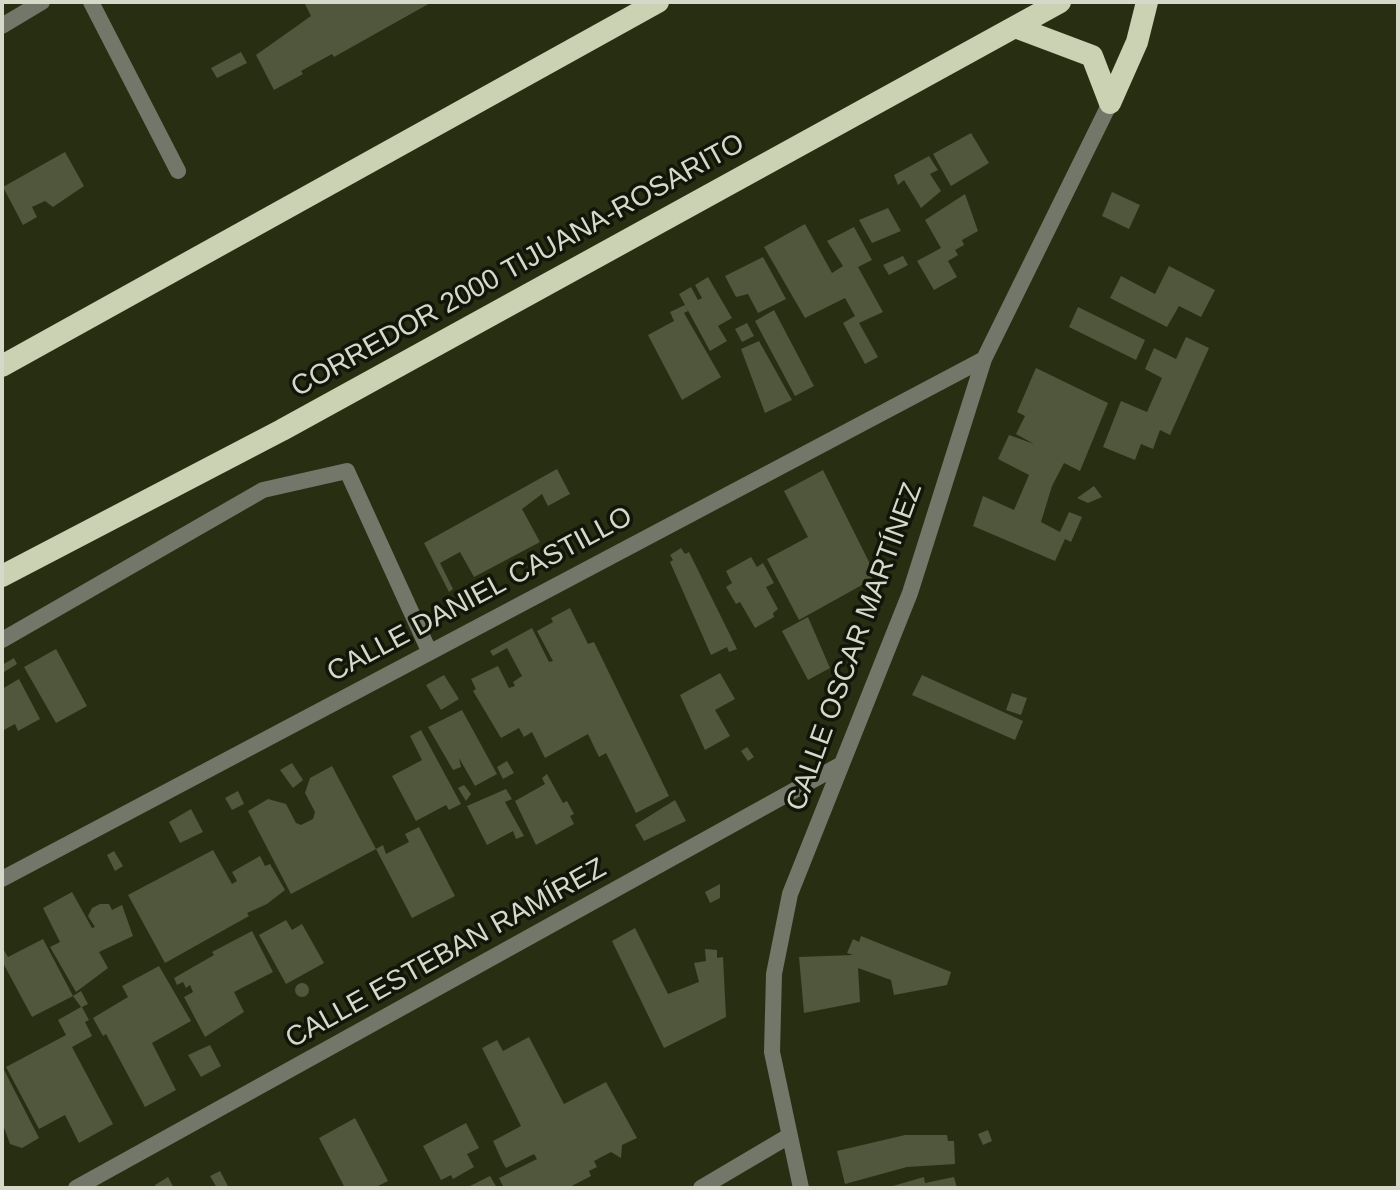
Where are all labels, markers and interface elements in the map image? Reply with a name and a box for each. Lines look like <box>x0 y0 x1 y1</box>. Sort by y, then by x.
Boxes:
street label: CORREDOR 2000 TIJUANA-ROSARITO <box>286 127 750 405</box>
street label: CALLE OSCAR MARTÍNEZ <box>780 478 930 816</box>
street label: CALLE DANIEL CASTILLO <box>322 500 638 690</box>
street label: CALLE ESTEBAN RAMÍREZ <box>280 852 612 1056</box>

